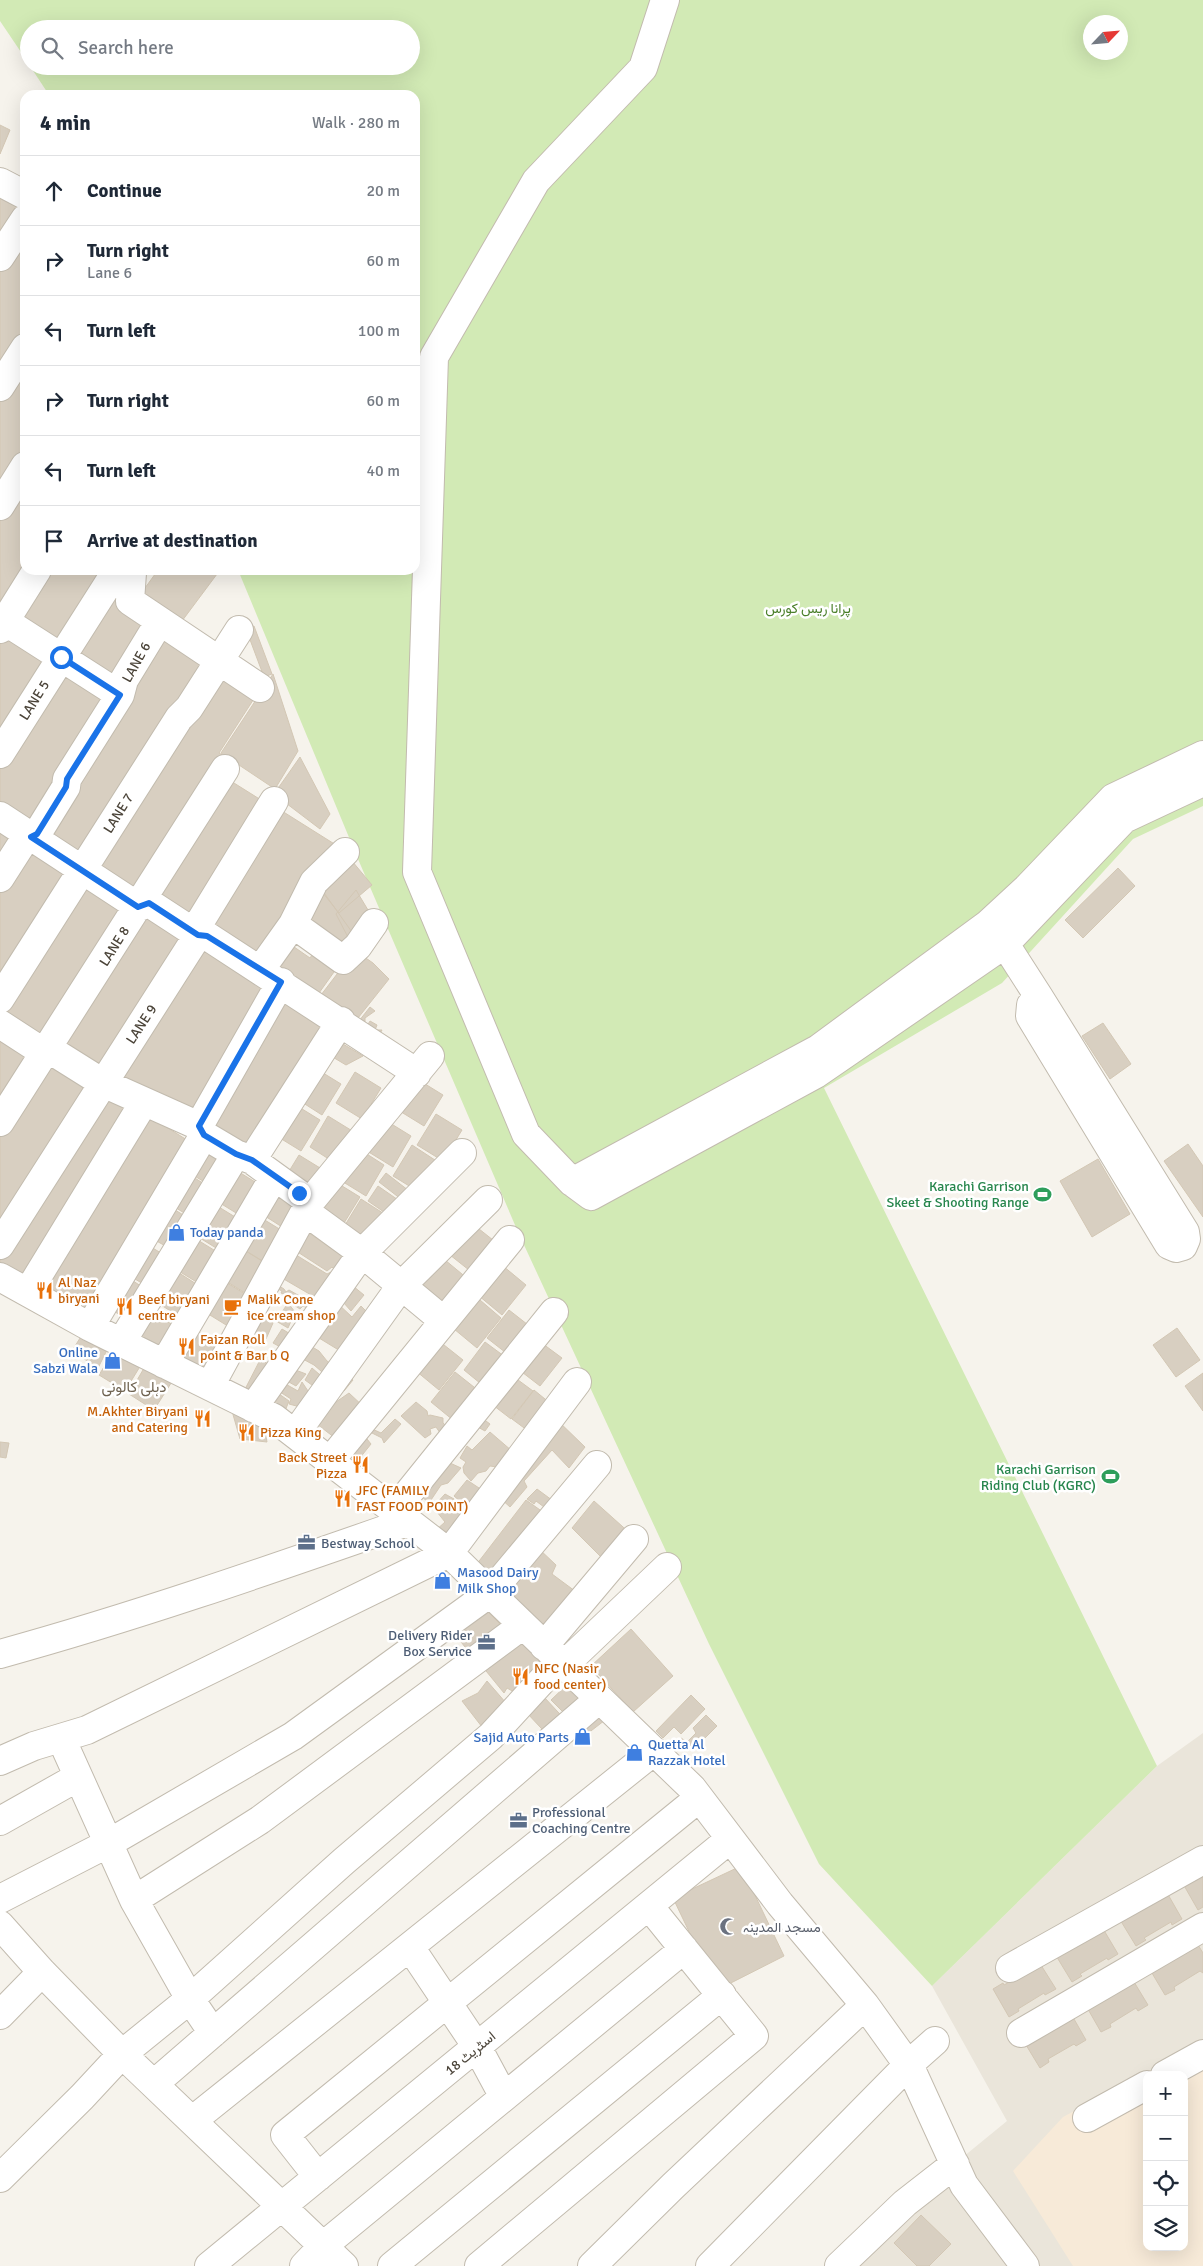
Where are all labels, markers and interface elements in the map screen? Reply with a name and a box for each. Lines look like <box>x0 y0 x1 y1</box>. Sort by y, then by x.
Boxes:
north arrow <box>1083 15 1128 60</box>
search box <box>20 20 420 75</box>
icon: search <box>38 34 66 62</box>
text: Search here <box>78 36 174 60</box>
text: 4 min <box>40 110 91 136</box>
text: Walk · 280 m <box>312 113 400 133</box>
icon: ahead <box>40 177 68 205</box>
text: Continue <box>87 179 162 203</box>
text: 20 m <box>366 181 400 201</box>
text: Turn right <box>87 239 169 263</box>
icon: right <box>40 247 68 275</box>
text: 60 m <box>366 251 400 271</box>
text: Lane 6 <box>87 263 132 283</box>
icon: left <box>40 317 68 345</box>
text: Turn left <box>87 319 156 343</box>
text: 100 m <box>358 321 400 341</box>
icon: right <box>40 387 68 415</box>
text: Turn right <box>87 389 169 413</box>
text: 60 m <box>366 391 400 411</box>
icon: left <box>40 457 68 485</box>
text: Turn left <box>87 459 156 483</box>
text: 40 m <box>366 461 400 481</box>
icon: arrive <box>40 527 68 555</box>
text: Arrive at destination <box>87 529 258 553</box>
park label: پرانا ریس کورس <box>765 600 851 618</box>
street label: LANE 6 <box>118 639 154 686</box>
route start <box>50 646 73 669</box>
street label: LANE 5 <box>16 677 53 723</box>
street label: LANE 7 <box>100 790 137 836</box>
street label: LANE 8 <box>96 923 133 969</box>
street label: LANE 9 <box>122 1001 160 1047</box>
place label: Karachi Garrison Skeet & Shooting Range <box>887 1178 1029 1211</box>
route end <box>288 1182 311 1205</box>
sports icon: Karachi Garrison Skeet & Shooting Range <box>1033 1184 1053 1204</box>
shop icon: Today panda <box>166 1222 186 1242</box>
place label: Today panda <box>190 1224 264 1241</box>
place label: Al Naz biryani <box>58 1274 100 1307</box>
restaurant icon: Al Naz biryani <box>34 1280 54 1300</box>
place label: Beef biryani centre <box>138 1291 210 1324</box>
place label: Malik Cone ice cream shop <box>247 1291 336 1324</box>
restaurant icon: Beef biryani centre <box>114 1297 134 1317</box>
cafe icon: Malik Cone ice cream shop <box>223 1297 243 1317</box>
place label: Faizan Roll point & Bar b Q <box>200 1331 289 1364</box>
restaurant icon: Faizan Roll point & Bar b Q <box>176 1337 196 1357</box>
place label: Online Sabzi Wala <box>33 1344 98 1377</box>
shop icon: Online Sabzi Wala <box>102 1350 122 1370</box>
district label: دہلی کالونی <box>102 1378 166 1397</box>
place label: M.Akhter Biryani and Catering <box>87 1403 188 1436</box>
restaurant icon: M.Akhter Biryani and Catering <box>192 1409 212 1429</box>
restaurant icon: Pizza King <box>236 1422 256 1442</box>
place label: Pizza King <box>260 1424 322 1441</box>
place label: Back Street Pizza <box>278 1449 347 1482</box>
restaurant icon: Back Street Pizza <box>351 1455 371 1475</box>
place label: Karachi Garrison Riding Club (KGRC) <box>981 1461 1096 1494</box>
sports icon: Karachi Garrison Riding Club (KGRC) <box>1100 1467 1120 1487</box>
place label: JFC (FAMILY FAST FOOD POINT) <box>356 1482 469 1515</box>
restaurant icon: JFC (FAMILY FAST FOOD POINT) <box>332 1488 352 1508</box>
office icon: Bestway School <box>297 1533 317 1553</box>
place label: Bestway School <box>321 1535 415 1552</box>
place label: Masood Dairy Milk Shop <box>457 1564 539 1597</box>
shop icon: Masood Dairy Milk Shop <box>433 1570 453 1590</box>
place label: Delivery Rider Box Service <box>388 1627 473 1660</box>
office icon: Delivery Rider Box Service <box>476 1633 496 1653</box>
place label: NFC (Nasir food center) <box>534 1660 606 1693</box>
restaurant icon: NFC (Nasir food center) <box>510 1666 530 1686</box>
shop icon: Sajid Auto Parts <box>573 1727 593 1747</box>
place label: Sajid Auto Parts <box>474 1729 569 1746</box>
place label: Quetta Al Razzak Hotel <box>648 1736 726 1769</box>
shop icon: Quetta Al Razzak Hotel <box>624 1742 644 1762</box>
place label: Professional Coaching Centre <box>532 1804 631 1837</box>
office icon: Professional Coaching Centre <box>508 1810 528 1830</box>
mosque icon: مسجد المدینہ <box>719 1917 739 1937</box>
place label: مسجد المدینہ <box>743 1919 821 1936</box>
street label: اسٹریٹ 18 <box>442 2028 499 2079</box>
map controls <box>1143 2071 1188 2251</box>
button: + <box>1143 2071 1188 2116</box>
button: − <box>1143 2116 1188 2161</box>
button: locate <box>1143 2161 1188 2206</box>
button: layers <box>1143 2206 1188 2251</box>

